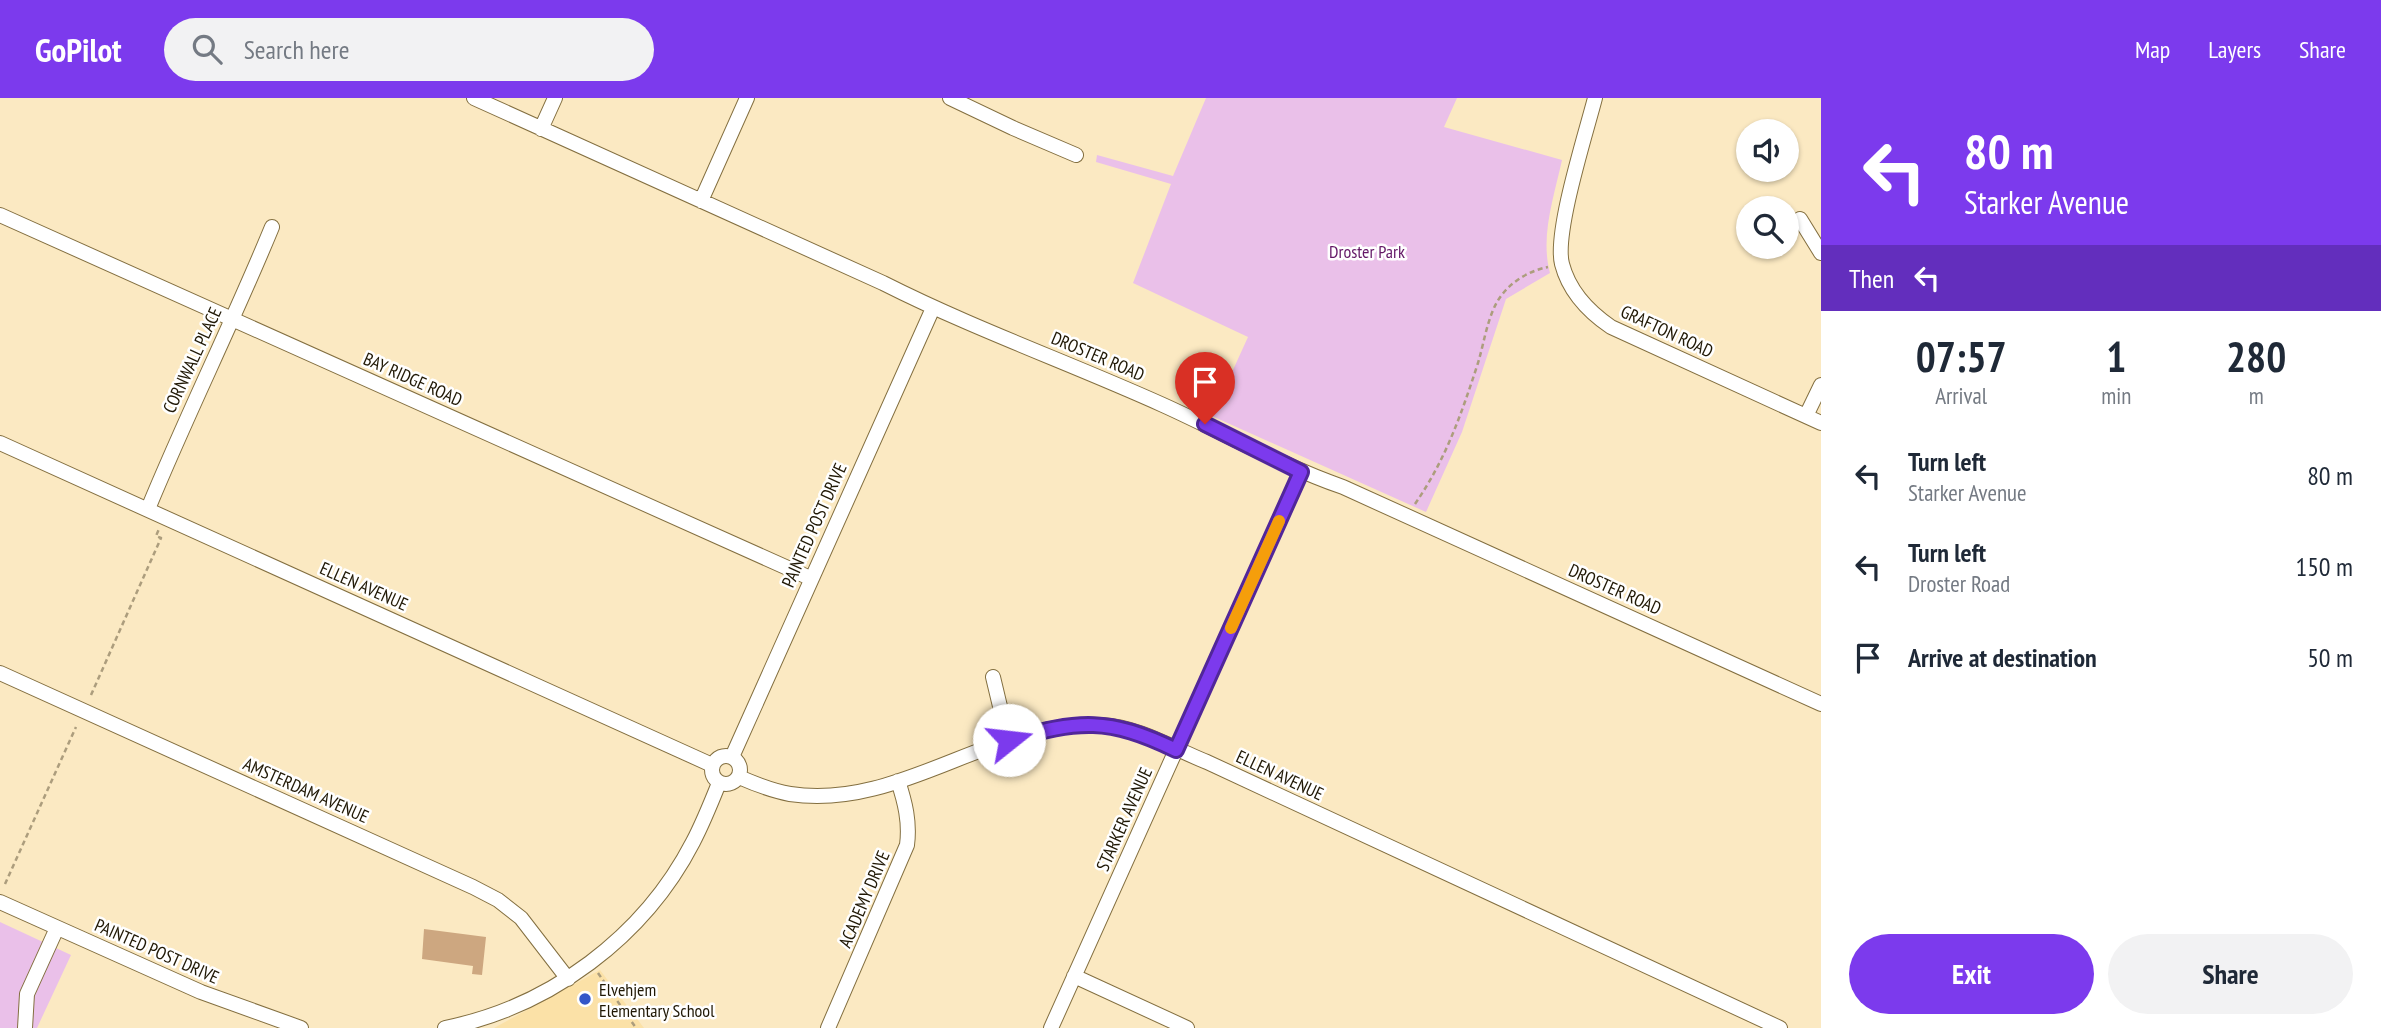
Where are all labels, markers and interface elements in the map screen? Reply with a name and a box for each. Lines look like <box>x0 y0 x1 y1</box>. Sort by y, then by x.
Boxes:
search box <box>164 18 654 81</box>
text: GoPilot <box>35 28 122 71</box>
icon: search <box>188 30 226 68</box>
text: Search here <box>244 33 349 66</box>
text: Map <box>2135 34 2170 65</box>
text: Layers <box>2208 34 2261 65</box>
text: Share <box>2299 34 2346 65</box>
map controls <box>1736 119 1799 259</box>
button: sound <box>1736 119 1799 182</box>
text: 80 m <box>1964 119 2053 183</box>
icon: left <box>1849 126 1940 217</box>
text: Starker Avenue <box>1964 181 2129 223</box>
button: search <box>1736 196 1799 259</box>
park label: Droster Park <box>1329 240 1405 263</box>
icon: left <box>1908 259 1946 297</box>
text: Then <box>1849 262 1894 295</box>
street label: GRAFTON ROAD <box>1617 300 1717 362</box>
street label: CORNWALL PLACE <box>157 303 227 417</box>
street label: DROSTER ROAD <box>1048 326 1148 386</box>
text: 07:57 <box>1916 329 2007 384</box>
text: 1 <box>2106 329 2126 384</box>
text: 280 <box>2226 329 2286 384</box>
street label: BAY RIDGE ROAD <box>360 347 466 411</box>
pin <box>1175 352 1235 424</box>
icon: arrive <box>1186 363 1224 401</box>
text: Arrival <box>1935 381 1987 410</box>
text: min <box>2101 381 2131 410</box>
text: m <box>2249 381 2264 410</box>
text: Turn left <box>1908 445 1986 478</box>
icon: left <box>1849 457 1887 495</box>
street label: PAINTED POST DRIVE <box>776 459 852 591</box>
text: 80 m <box>2307 459 2353 492</box>
text: Starker Avenue <box>1908 478 2027 507</box>
text: Turn left <box>1908 536 1986 569</box>
icon: left <box>1849 548 1887 586</box>
text: 150 m <box>2295 550 2353 583</box>
street label: ELLEN AVENUE <box>316 556 412 616</box>
street label: DROSTER ROAD <box>1565 558 1665 620</box>
text: Droster Road <box>1908 569 2010 598</box>
icon: arrive <box>1849 639 1887 677</box>
text: Arrive at destination <box>1908 641 2097 674</box>
text: 50 m <box>2307 641 2353 674</box>
position arrow <box>972 703 1046 777</box>
street label: ELLEN AVENUE <box>1233 745 1327 805</box>
street label: AMSTERDAM AVENUE <box>240 752 372 828</box>
street label: STARKER AVENUE <box>1091 764 1157 874</box>
street label: ACADEMY DRIVE <box>833 847 895 951</box>
street label: PAINTED POST DRIVE <box>91 913 223 989</box>
button: Exit <box>1849 934 2094 1014</box>
button: Share <box>2108 934 2353 1014</box>
place label: Elvehjem Elementary School <box>599 978 715 1022</box>
marker: Elvehjem Elementary School <box>577 991 593 1007</box>

